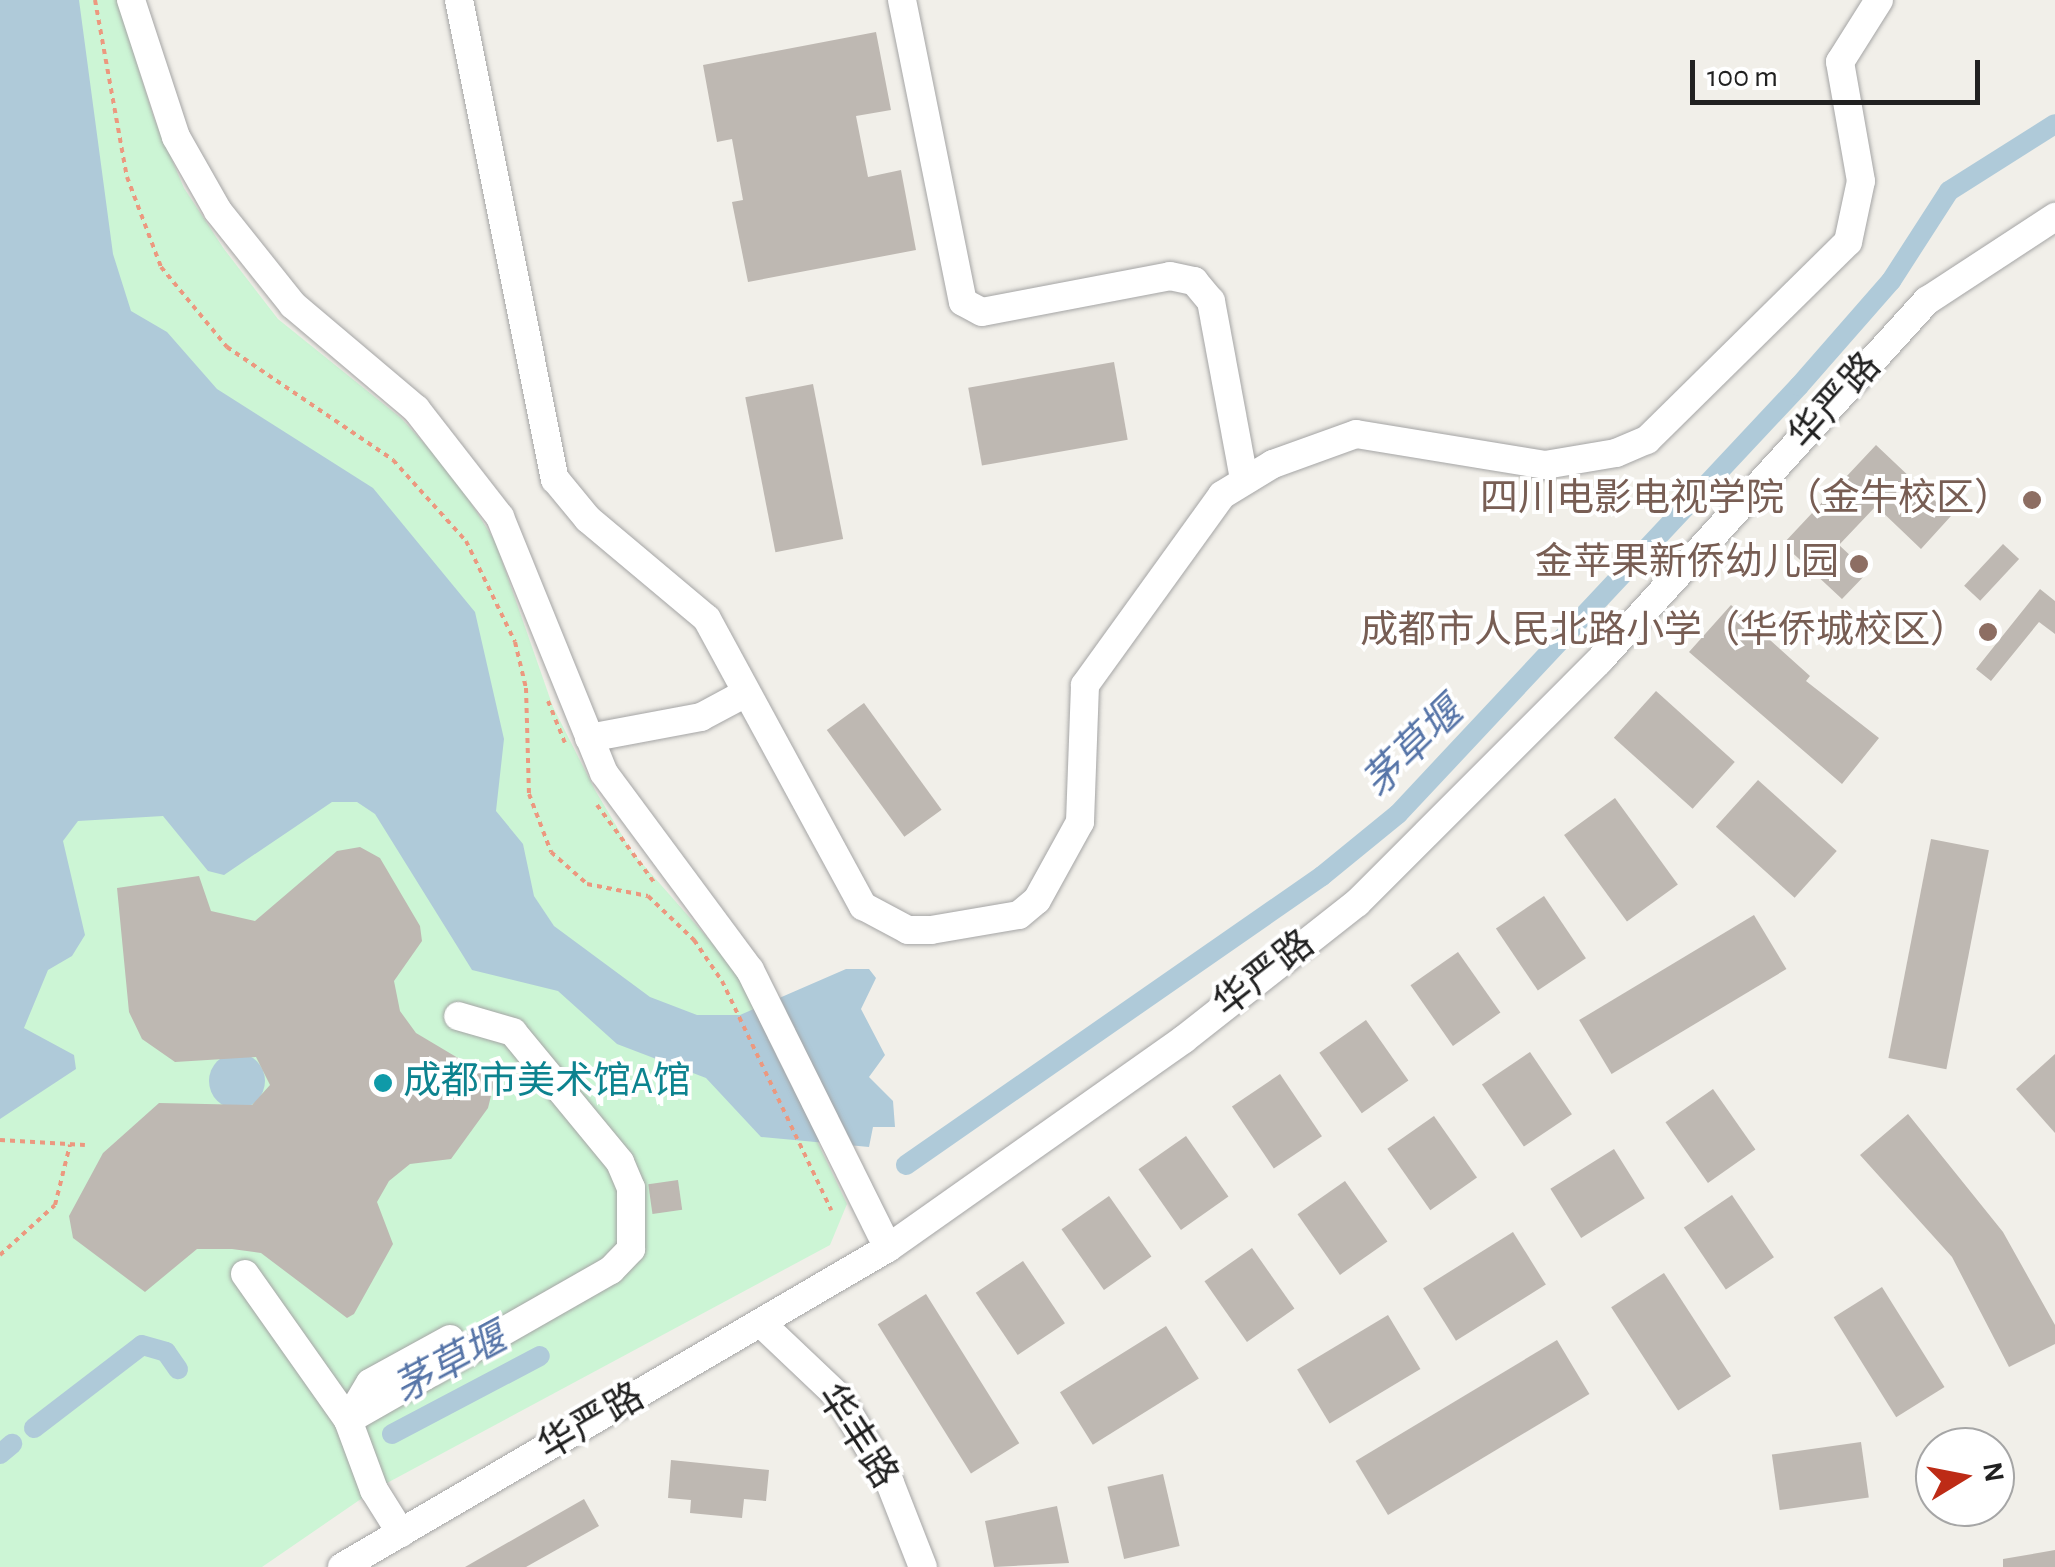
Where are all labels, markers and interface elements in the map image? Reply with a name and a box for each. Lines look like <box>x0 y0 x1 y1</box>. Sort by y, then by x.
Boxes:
scale bar <box>1695 40 1985 102</box>
text: 100 m <box>1707 62 1778 92</box>
street label: 华严路 <box>1781 344 1891 460</box>
place label: 四川电影电视学院（金牛校区） <box>1480 477 2012 523</box>
marker: 四川电影电视学院（金牛校区） <box>2021 489 2043 511</box>
place label: 金苹果新侨幼儿园 <box>1535 541 1839 587</box>
marker: 金苹果新侨幼儿园 <box>1848 553 1870 575</box>
place label: 成都市人民北路小学（华侨城校区） <box>1360 609 1968 655</box>
marker: 成都市人民北路小学（华侨城校区） <box>1977 621 1999 643</box>
water label: 茅草堰 <box>1353 689 1473 807</box>
street label: 华严路 <box>1206 922 1324 1028</box>
place label: 成都市美术馆A馆 <box>403 1060 691 1106</box>
marker: 成都市美术馆A馆 <box>372 1072 394 1094</box>
water label: 茅草堰 <box>386 1315 514 1413</box>
street label: 华严路 <box>531 1375 653 1471</box>
street label: 华丰路 <box>806 1377 906 1497</box>
north arrow <box>1915 1427 2015 1527</box>
text: N <box>1977 1460 2008 1484</box>

